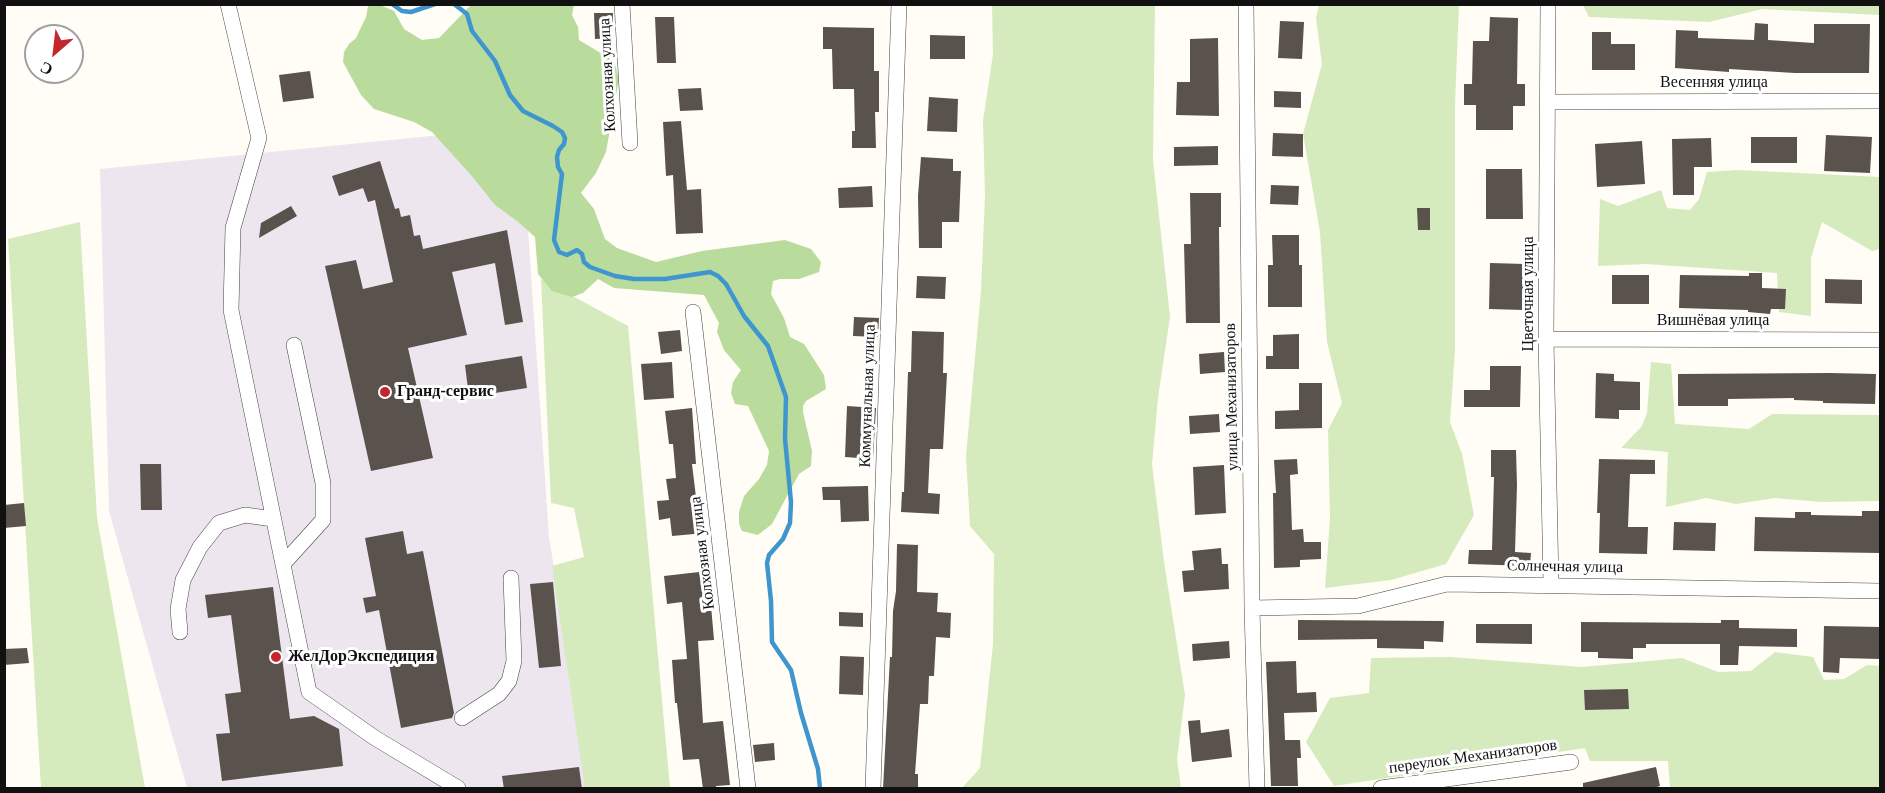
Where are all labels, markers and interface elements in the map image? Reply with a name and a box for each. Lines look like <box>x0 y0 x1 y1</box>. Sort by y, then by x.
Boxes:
street label: Колхозная улица <box>595 18 621 132</box>
north arrow <box>24 24 84 84</box>
text: С <box>37 58 55 79</box>
street label: Весенняя улица <box>1660 73 1768 93</box>
street label: Цветочная улица <box>1519 236 1539 352</box>
street label: Вишнёвая улица <box>1657 311 1769 331</box>
street label: улица Механизаторов <box>1221 323 1243 471</box>
street label: Коммунальная улица <box>856 324 880 468</box>
place label: Гранд-сервис <box>397 382 494 402</box>
marker: Гранд-сервис <box>378 385 392 399</box>
street label: Колхозная улица <box>687 495 719 611</box>
street label: Солнечная улица <box>1507 556 1623 578</box>
place label: ЖелДорЭкспедиция <box>288 647 434 667</box>
marker: ЖелДорЭкспедиция <box>269 650 283 664</box>
street label: переулок Механизаторов <box>1388 736 1558 778</box>

